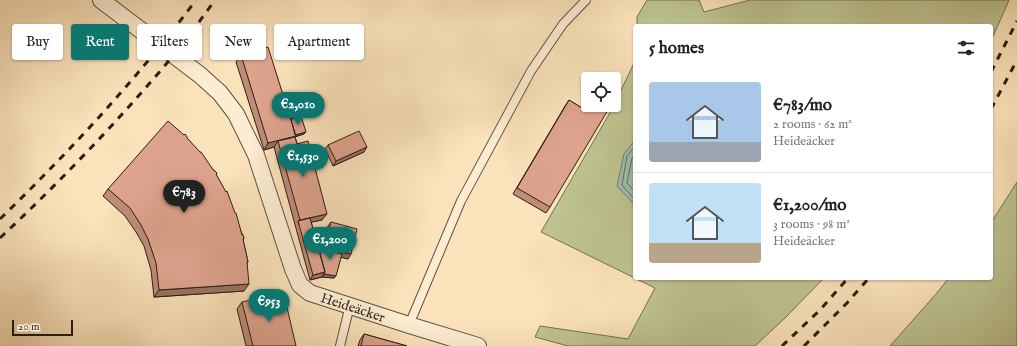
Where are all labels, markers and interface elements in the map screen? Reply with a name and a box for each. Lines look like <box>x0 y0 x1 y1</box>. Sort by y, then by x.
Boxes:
chip: Buy <box>12 24 63 60</box>
chip: Rent <box>71 24 129 60</box>
chip: Filters <box>137 24 202 60</box>
chip: New <box>210 24 266 60</box>
chip: Apartment <box>274 24 364 60</box>
icon: filters <box>955 37 977 59</box>
text: 5 homes <box>649 38 704 59</box>
map controls <box>581 72 621 112</box>
button: locate <box>581 72 621 112</box>
pin: €2,010 <box>265 92 331 126</box>
text: €783/mo <box>773 95 832 116</box>
text: €2,010 <box>281 96 315 113</box>
icon: home <box>681 98 729 146</box>
text: 2 rooms · 62 m² <box>773 116 852 133</box>
text: Heideäcker <box>773 133 835 150</box>
pin: €1,530 <box>270 144 336 178</box>
text: €1,530 <box>287 148 319 165</box>
pin: €783 <box>160 180 208 214</box>
text: €783 <box>172 184 196 201</box>
text: €1,200/mo <box>773 195 847 216</box>
icon: home <box>681 199 729 247</box>
text: 3 rooms · 98 m² <box>773 216 850 233</box>
pin: €1,200 <box>297 227 363 261</box>
text: €1,200 <box>313 231 347 248</box>
text: Heideäcker <box>773 233 835 250</box>
pin: €953 <box>245 289 293 323</box>
street label: Heideäcker <box>318 289 387 327</box>
text: €953 <box>258 293 280 310</box>
scale bar <box>12 318 73 337</box>
text: 20 m <box>18 320 39 334</box>

